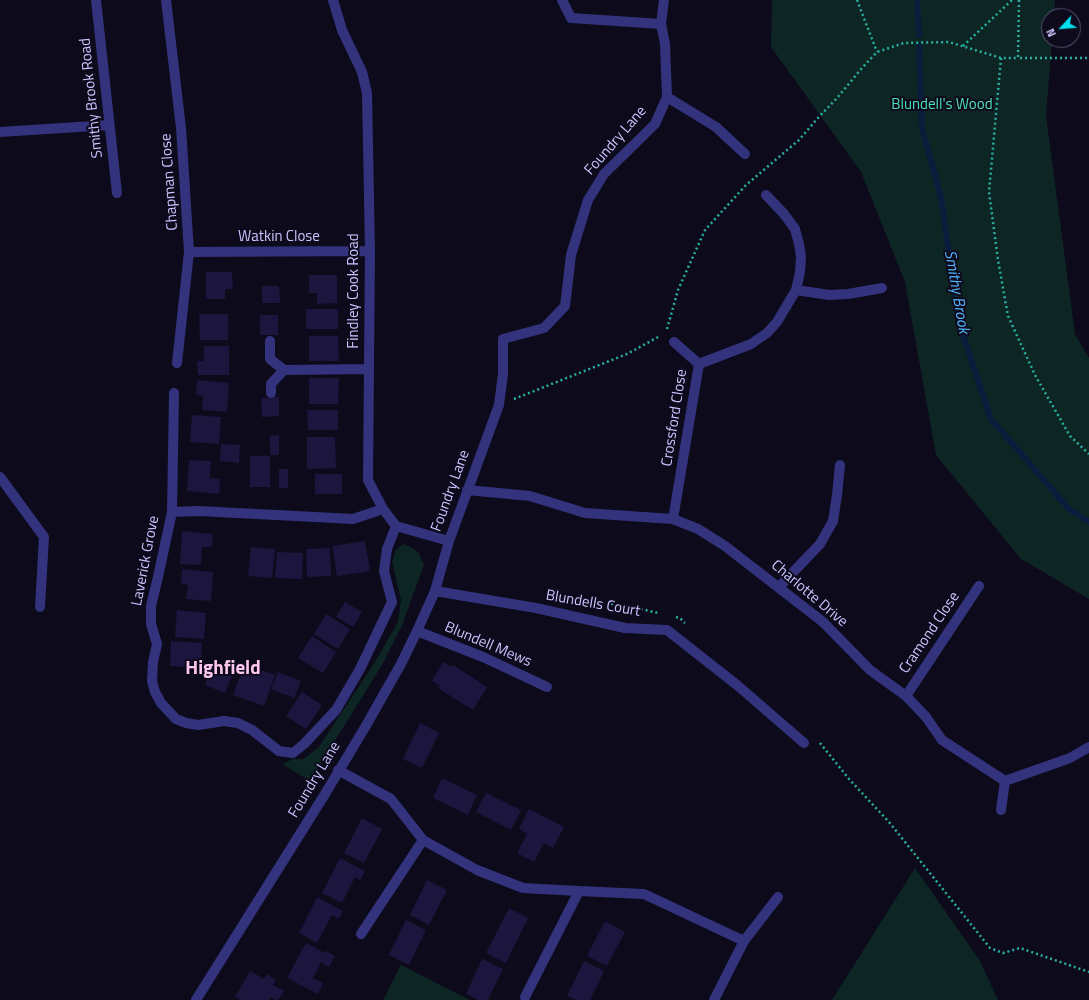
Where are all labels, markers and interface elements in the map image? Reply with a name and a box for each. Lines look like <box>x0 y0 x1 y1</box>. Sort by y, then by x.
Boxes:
north arrow <box>1041 8 1081 48</box>
text: N <box>1042 26 1060 40</box>
street label: Smithy Brook Road <box>77 37 107 159</box>
park label: Blundell's Wood <box>891 96 993 114</box>
street label: Foundry Lane <box>581 103 651 179</box>
street label: Chapman Close <box>158 133 182 231</box>
street label: Watkin Close <box>238 228 320 246</box>
street label: Findley Cook Road <box>345 233 363 349</box>
water label: Smithy Brook <box>939 249 973 335</box>
street label: Crossford Close <box>658 368 692 468</box>
street label: Foundry Lane <box>428 448 474 534</box>
street label: Laverick Grove <box>128 514 164 608</box>
street label: Charlotte Drive <box>767 557 851 631</box>
street label: Blundells Court <box>544 587 642 621</box>
street label: Cramond Close <box>896 589 964 677</box>
street label: Blundell Mews <box>442 619 534 671</box>
district label: Highfield <box>185 658 261 680</box>
street label: Foundry Lane <box>285 739 345 821</box>

